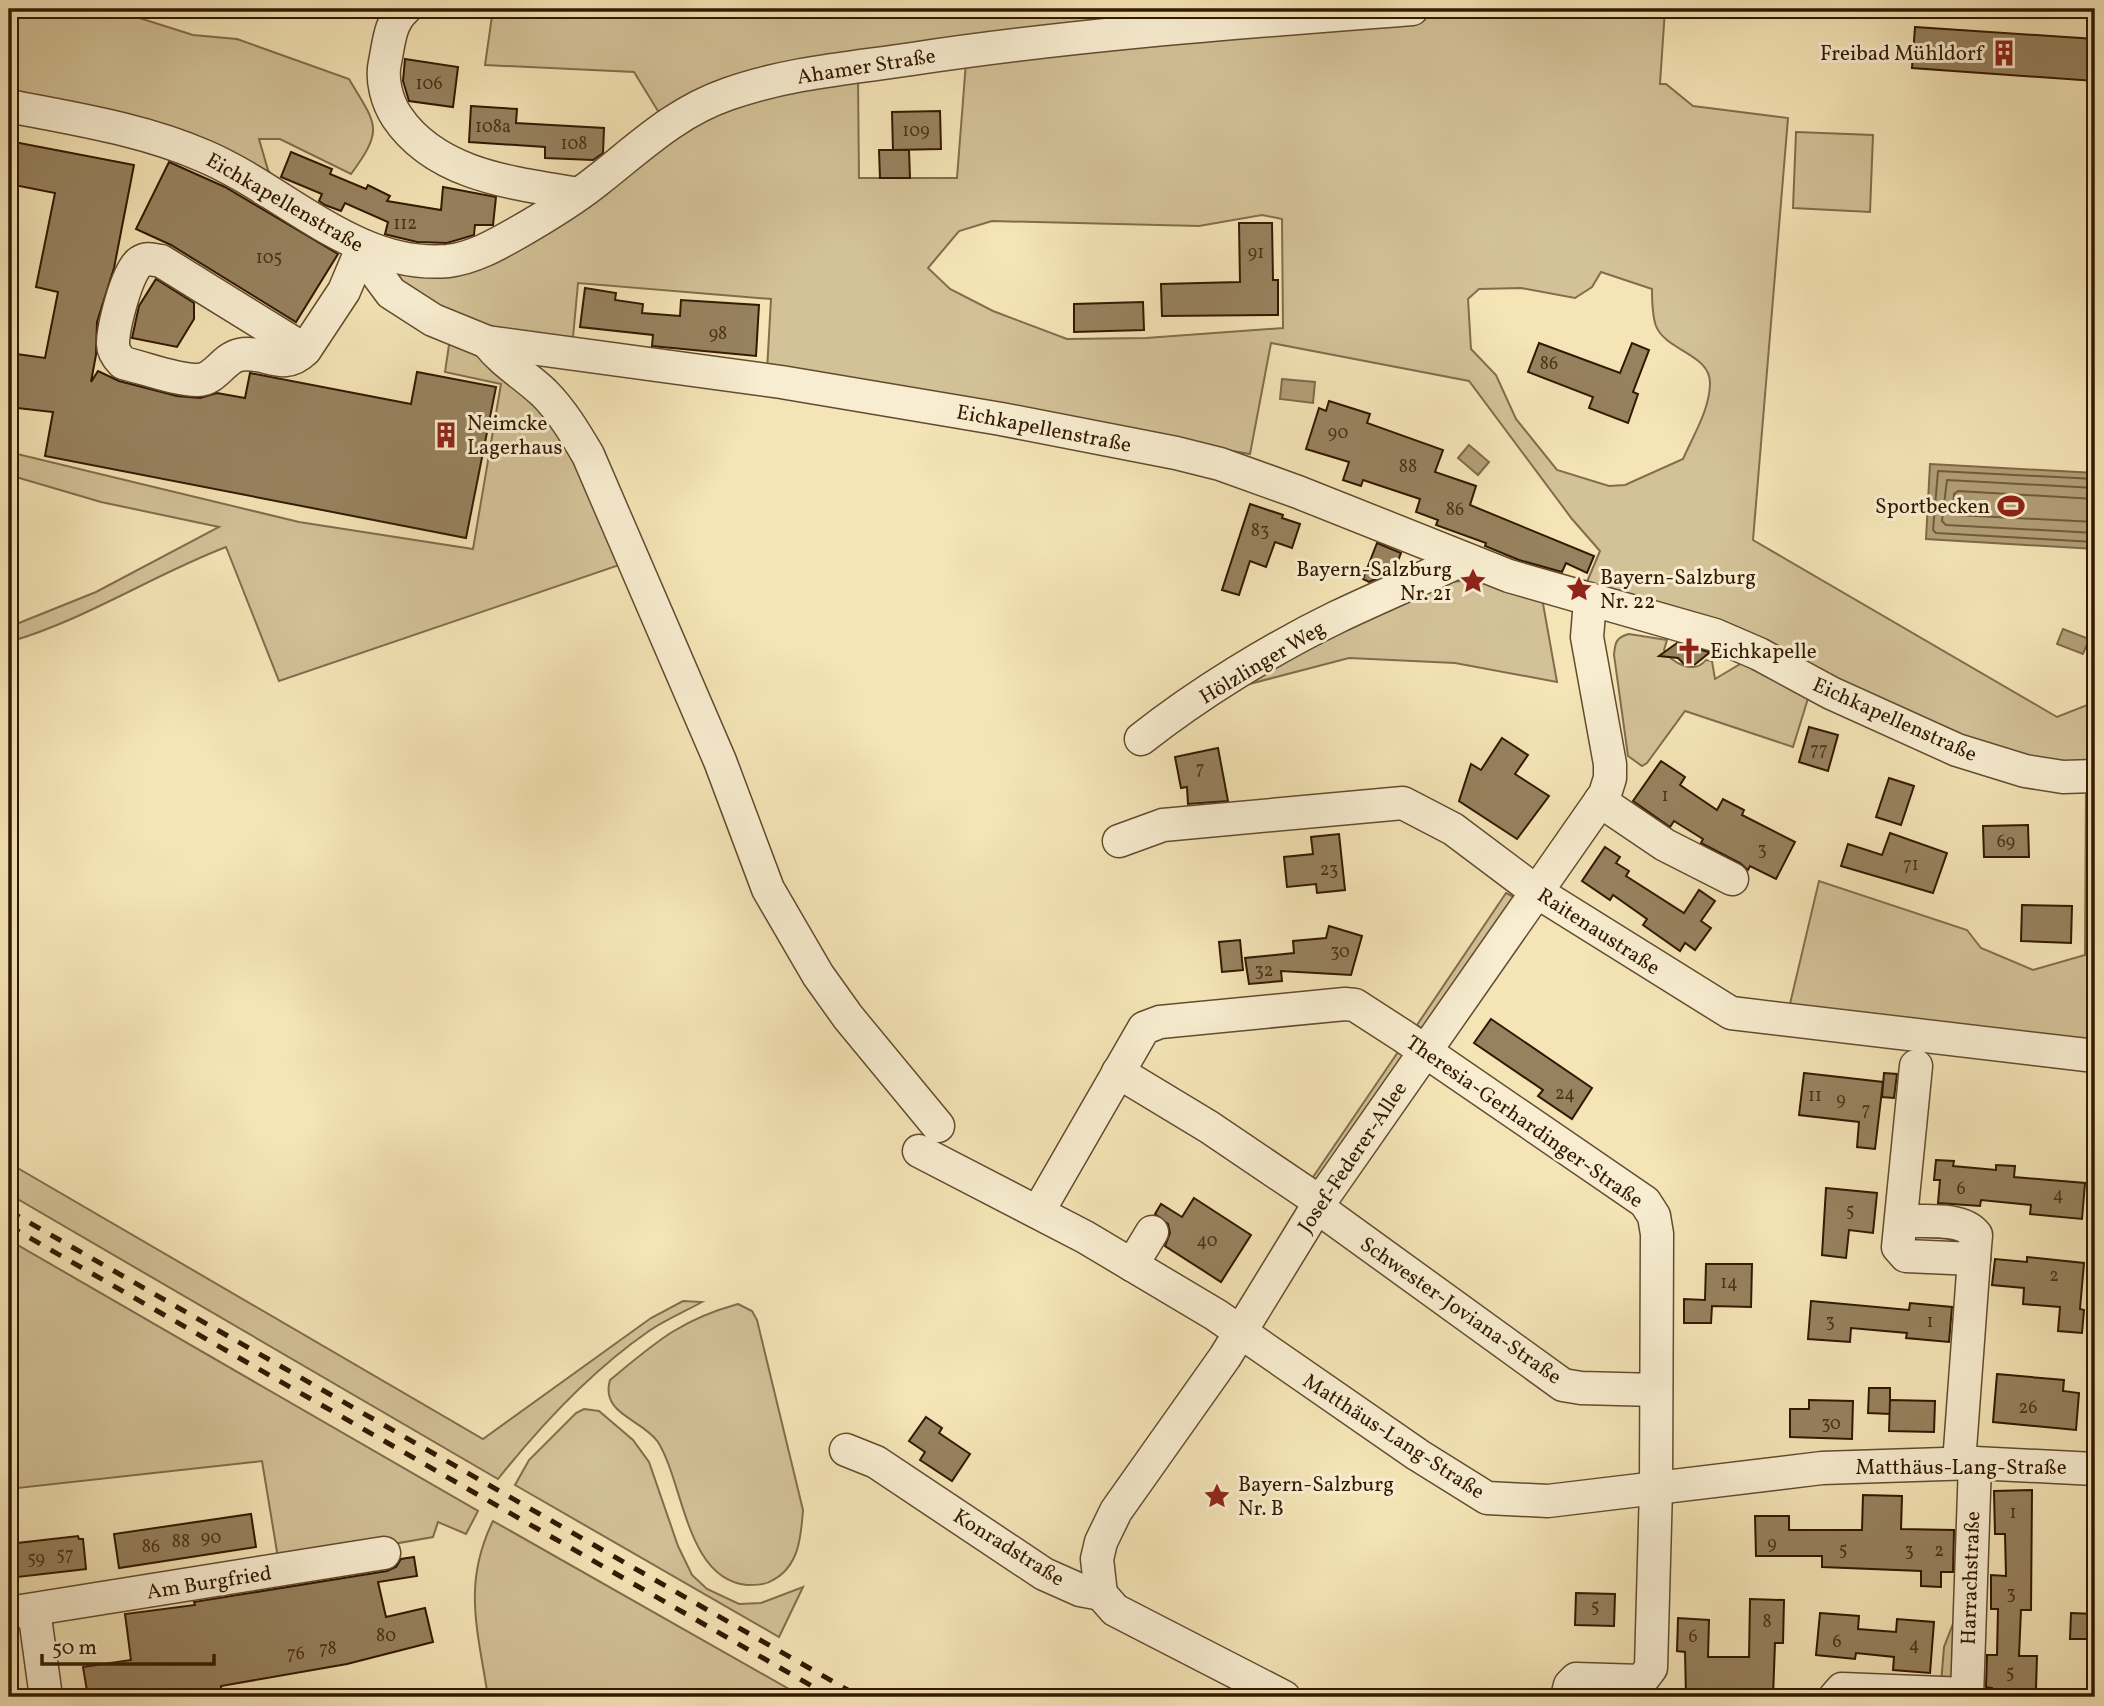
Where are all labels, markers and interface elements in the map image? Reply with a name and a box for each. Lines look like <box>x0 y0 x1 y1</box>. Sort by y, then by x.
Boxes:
building icon: Freibad Mühldorf <box>1989 38 2019 68</box>
place label: Freibad Mühldorf <box>1820 40 1985 69</box>
street label: Ahamer Straße <box>795 42 938 93</box>
house number: 106 <box>415 72 443 97</box>
house number: 108a <box>475 115 511 140</box>
house number: 109 <box>902 119 930 144</box>
house number: 108 <box>561 132 587 157</box>
street label: Eichkapellenstraße <box>200 146 368 260</box>
house number: 112 <box>393 212 417 237</box>
house number: 91 <box>1248 241 1264 266</box>
house number: 105 <box>256 246 282 271</box>
house number: 98 <box>709 322 727 347</box>
house number: 86 <box>1540 352 1558 377</box>
street label: Eichkapellenstraße <box>954 398 1134 461</box>
place label: Neimcke Lagerhaus <box>467 410 563 463</box>
building icon: Neimcke Lagerhaus <box>431 420 461 450</box>
house number: 90 <box>1328 421 1348 446</box>
house number: 88 <box>1399 455 1417 480</box>
sports icon: Sportbecken <box>1996 491 2026 521</box>
place label: Sportbecken <box>1875 493 1990 522</box>
house number: 86 <box>1446 498 1464 523</box>
house number: 83 <box>1251 519 1269 544</box>
place label: Bayern-Salzburg Nr. 21 <box>1296 556 1452 609</box>
place label: Bayern-Salzburg Nr. 22 <box>1600 564 1756 617</box>
place icon: Bayern-Salzburg Nr. 21 <box>1458 566 1488 596</box>
place icon: Bayern-Salzburg Nr. 22 <box>1564 574 1594 604</box>
street label: Hölzlinger Weg <box>1195 614 1331 712</box>
church icon: Eichkapelle <box>1674 636 1704 666</box>
place label: Eichkapelle <box>1710 638 1817 667</box>
street label: Eichkapellenstraße <box>1807 671 1981 770</box>
house number: 77 <box>1810 738 1828 763</box>
house number: 7 <box>1196 757 1204 782</box>
house number: 1 <box>1662 784 1668 809</box>
house number: 69 <box>1997 830 2015 855</box>
house number: 3 <box>1757 838 1767 863</box>
house number: 71 <box>1903 853 1919 878</box>
house number: 23 <box>1320 858 1338 883</box>
street label: Raitenaustraße <box>1531 882 1665 983</box>
house number: 30 <box>1330 940 1350 965</box>
house number: 32 <box>1255 959 1273 984</box>
street label: Theresia-Gerhardinger-Straße <box>1400 1029 1649 1215</box>
street label: Josef-Federer-Allee <box>1292 1076 1415 1239</box>
house number: 24 <box>1555 1082 1575 1107</box>
house number: 11 <box>1808 1084 1822 1109</box>
house number: 9 <box>1836 1088 1846 1113</box>
house number: 7 <box>1862 1098 1870 1123</box>
house number: 6 <box>1956 1177 1966 1202</box>
house number: 4 <box>2053 1183 2063 1208</box>
house number: 5 <box>1846 1199 1854 1224</box>
house number: 40 <box>1196 1229 1218 1254</box>
street label: Schwester-Joviana-Straße <box>1353 1230 1567 1392</box>
house number: 2 <box>2049 1264 2059 1289</box>
house number: 14 <box>1720 1271 1738 1296</box>
house number: 3 <box>1825 1310 1835 1335</box>
house number: 1 <box>1927 1310 1933 1335</box>
street label: Matthäus-Lang-Straße <box>1297 1368 1490 1507</box>
house number: 26 <box>2019 1396 2037 1421</box>
house number: 30 <box>1821 1412 1841 1437</box>
street label: Matthäus-Lang-Straße <box>1855 1454 2067 1483</box>
place label: Bayern-Salzburg Nr. B <box>1238 1471 1394 1524</box>
place icon: Bayern-Salzburg Nr. B <box>1202 1481 1232 1511</box>
house number: 1 <box>2010 1501 2016 1526</box>
street label: Konradstraße <box>947 1502 1069 1594</box>
street label: Harrachstraße <box>1955 1511 1988 1645</box>
house number: 90 <box>201 1526 221 1551</box>
house number: 88 <box>172 1530 190 1555</box>
house number: 9 <box>1767 1532 1777 1557</box>
house number: 86 <box>142 1535 160 1560</box>
house number: 5 <box>1839 1538 1847 1563</box>
house number: 3 <box>1904 1539 1914 1564</box>
house number: 2 <box>1934 1539 1944 1564</box>
house number: 57 <box>56 1543 74 1568</box>
house number: 59 <box>27 1547 45 1572</box>
street label: Am Burgfried <box>145 1559 274 1608</box>
house number: 3 <box>2006 1582 2016 1607</box>
house number: 5 <box>1591 1595 1599 1620</box>
house number: 8 <box>1762 1610 1772 1635</box>
scale bar <box>42 1622 214 1666</box>
house number: 80 <box>376 1624 396 1649</box>
house number: 6 <box>1688 1625 1698 1650</box>
house number: 6 <box>1832 1630 1842 1655</box>
house number: 4 <box>1909 1633 1919 1658</box>
text: 50 m <box>52 1634 97 1663</box>
house number: 78 <box>319 1637 337 1662</box>
house number: 76 <box>287 1642 305 1667</box>
house number: 5 <box>2006 1661 2014 1686</box>

